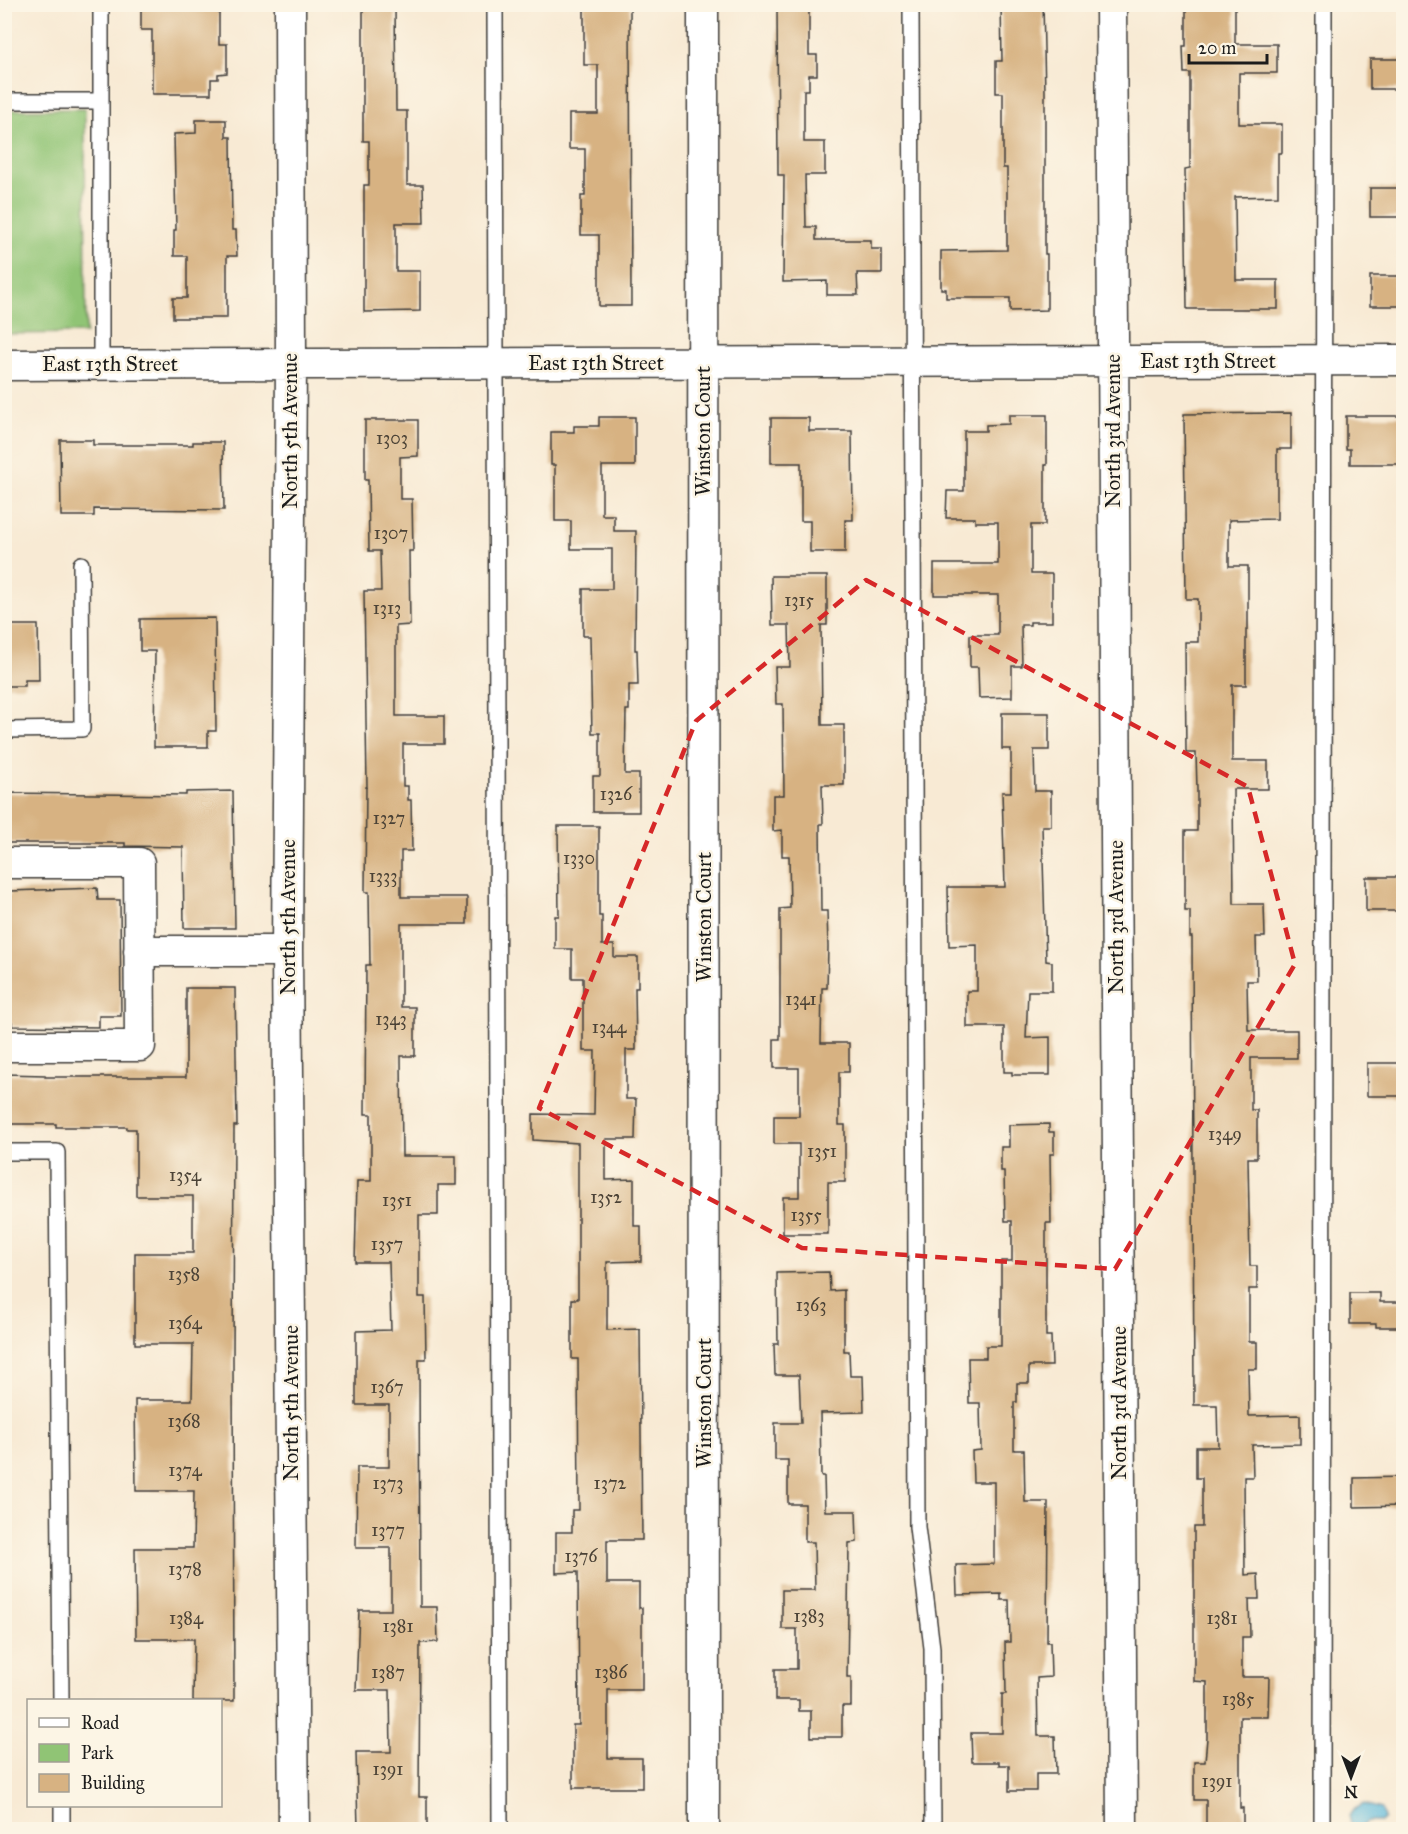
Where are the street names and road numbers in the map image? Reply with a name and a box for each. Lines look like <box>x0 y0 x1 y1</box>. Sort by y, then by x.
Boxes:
street label: East 13th Street <box>1140 348 1277 374</box>
street label: East 13th Street <box>528 350 665 376</box>
street label: East 13th Street <box>42 351 179 377</box>
street label: North 5th Avenue <box>277 353 303 509</box>
street label: North 3rd Avenue <box>1100 354 1126 508</box>
street label: Winston Court <box>690 365 716 496</box>
street label: North 5th Avenue <box>275 839 301 995</box>
street label: North 3rd Avenue <box>1103 840 1129 994</box>
street label: Winston Court <box>691 851 717 982</box>
street label: North 5th Avenue <box>278 1325 304 1481</box>
street label: North 3rd Avenue <box>1106 1326 1132 1480</box>
street label: Winston Court <box>691 1337 717 1468</box>

